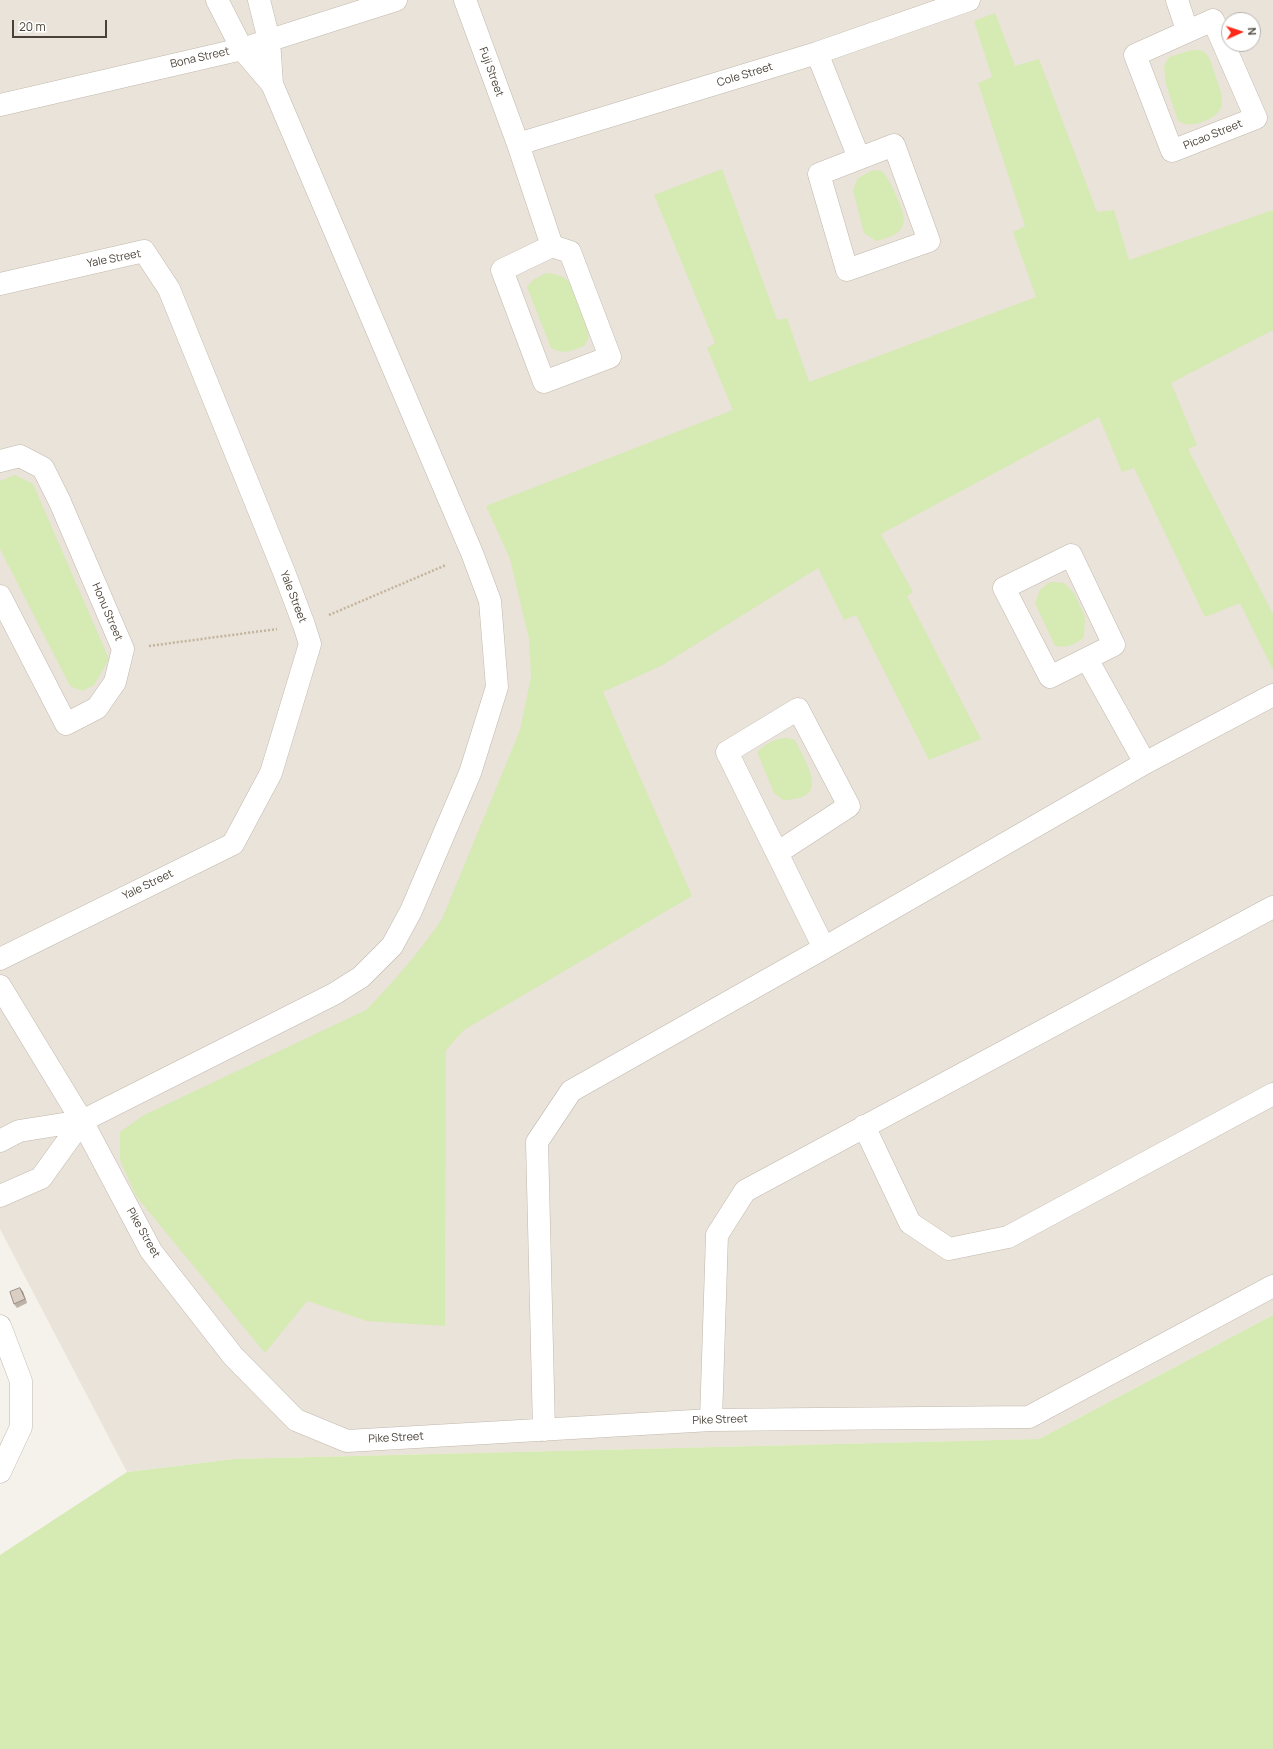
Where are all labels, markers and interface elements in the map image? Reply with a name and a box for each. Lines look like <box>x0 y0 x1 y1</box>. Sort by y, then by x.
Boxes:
scale bar <box>14 12 109 38</box>
north arrow <box>1221 12 1261 52</box>
text: 20 m <box>19 18 46 35</box>
text: N <box>1245 27 1260 36</box>
street label: Bona Street <box>169 45 231 71</box>
street label: Fuji Street <box>476 45 506 99</box>
street label: Cole Street <box>715 60 775 90</box>
street label: Picao Street <box>1182 117 1244 153</box>
street label: Yale Street <box>86 247 142 271</box>
street label: Yale Street <box>277 569 309 625</box>
street label: Honu Street <box>89 581 125 643</box>
street label: Yale Street <box>120 867 176 903</box>
street label: Pike Street <box>123 1206 163 1260</box>
street label: Pike Street <box>692 1412 748 1428</box>
street label: Pike Street <box>368 1430 424 1446</box>

